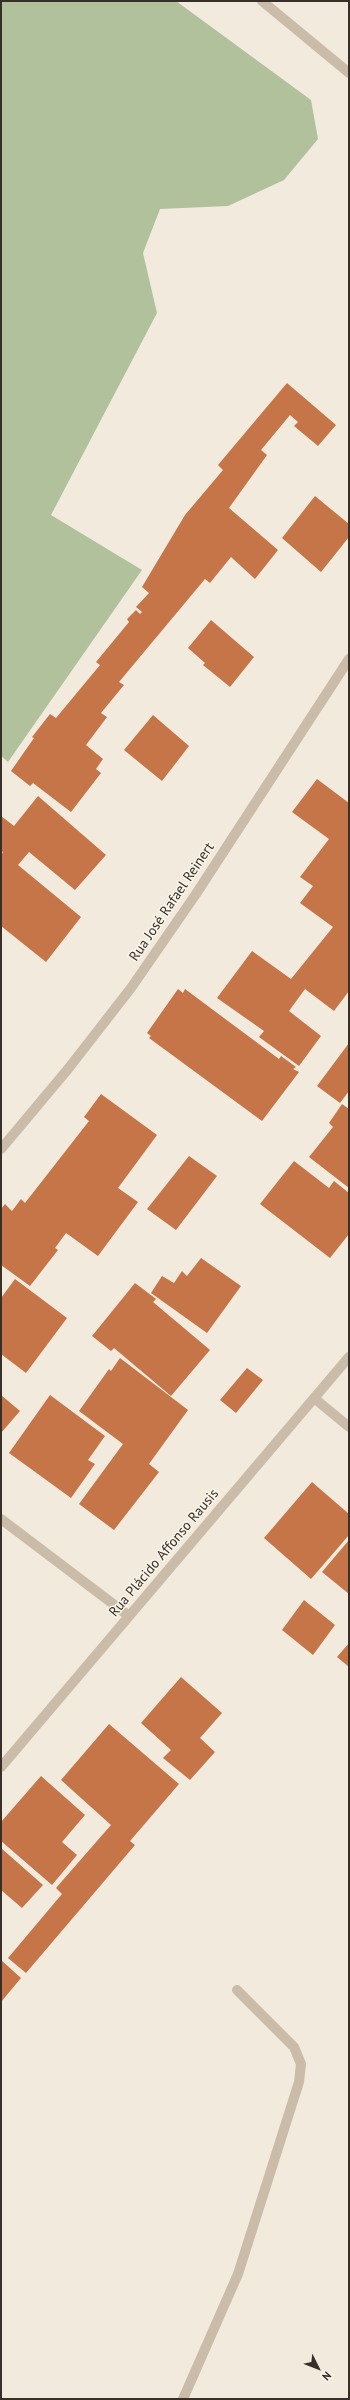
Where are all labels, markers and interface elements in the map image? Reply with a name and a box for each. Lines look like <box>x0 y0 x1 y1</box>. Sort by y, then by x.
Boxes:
street label: Rua José Rafael Reinert <box>126 840 218 964</box>
street label: Rua Plácido Affonso Rausis <box>106 1486 222 1620</box>
north arrow <box>298 2348 338 2388</box>
text: N <box>319 2369 335 2383</box>

